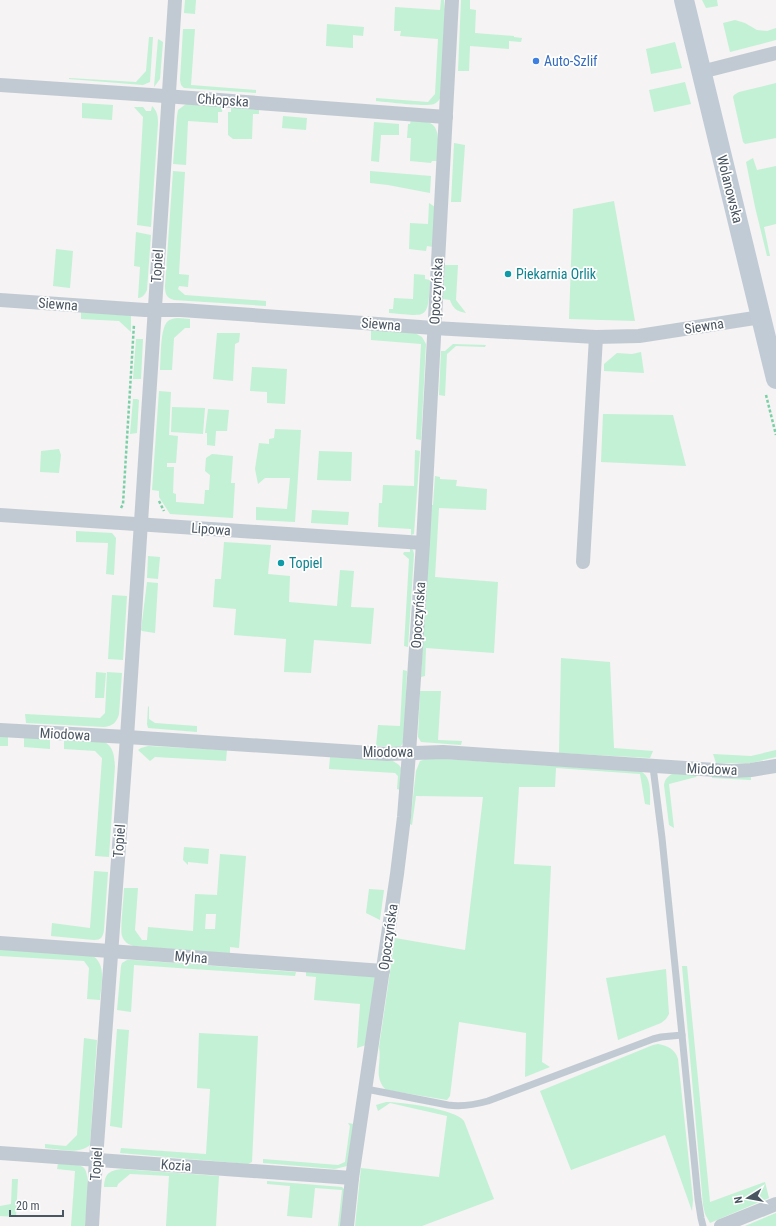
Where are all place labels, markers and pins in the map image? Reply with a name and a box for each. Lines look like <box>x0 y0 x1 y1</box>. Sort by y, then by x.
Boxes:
place label: Auto-Szlif <box>544 53 598 69</box>
marker: Auto-Szlif <box>531 56 541 66</box>
place label: Piekarnia Orlik <box>516 266 597 282</box>
marker: Piekarnia Orlik <box>503 269 513 279</box>
place label: Topiel <box>289 555 323 571</box>
marker: Topiel <box>276 558 286 568</box>

